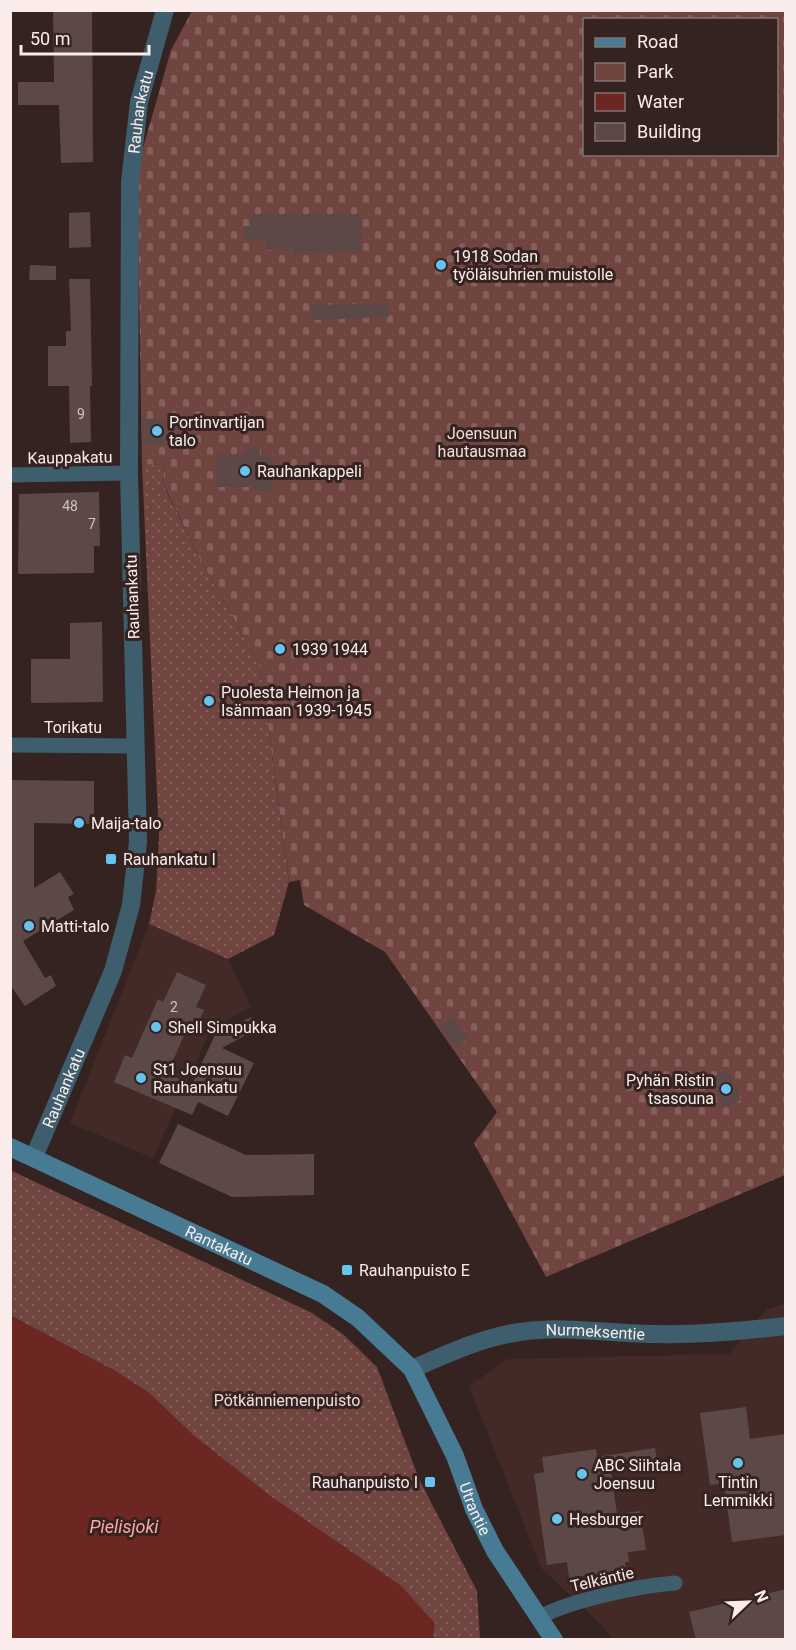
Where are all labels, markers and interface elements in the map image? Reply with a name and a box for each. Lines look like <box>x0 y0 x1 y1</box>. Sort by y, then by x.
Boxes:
scale bar <box>21 18 148 56</box>
legend <box>583 18 778 156</box>
text: 50 m <box>30 28 70 49</box>
text: Road <box>637 31 678 52</box>
text: Park <box>637 61 674 82</box>
street label: Rauhankatu <box>124 68 158 155</box>
text: Water <box>637 91 684 112</box>
text: Building <box>637 121 701 142</box>
place label: 1918 Sodan työläisuhrien muistolle <box>453 247 613 284</box>
marker: 1918 Sodan työläisuhrien muistolle <box>434 258 448 272</box>
house number: 9 <box>77 406 85 422</box>
place label: Portinvartijan talo <box>169 413 265 450</box>
marker: Portinvartijan talo <box>150 424 164 438</box>
park label: Joensuun hautausmaa <box>438 424 526 461</box>
street label: Kauppakatu <box>27 447 113 468</box>
place label: Rauhankappeli <box>257 462 362 481</box>
marker: Rauhankappeli <box>238 464 252 478</box>
house number: 48 <box>62 498 78 514</box>
house number: 7 <box>88 516 96 532</box>
street label: Rauhankatu <box>122 554 143 640</box>
place label: 1939 1944 <box>292 640 368 659</box>
marker: 1939 1944 <box>273 642 287 656</box>
place label: Puolesta Heimon ja Isänmaan 1939-1945 <box>221 683 372 720</box>
marker: Puolesta Heimon ja Isänmaan 1939-1945 <box>202 694 216 708</box>
street label: Torikatu <box>44 718 102 737</box>
place label: Maija-talo <box>91 814 161 833</box>
marker: Maija-talo <box>72 816 86 830</box>
place label: Rauhankatu I <box>123 850 216 869</box>
marker: Rauhankatu I <box>104 852 118 866</box>
place label: Matti-talo <box>41 917 109 936</box>
marker: Matti-talo <box>22 919 36 933</box>
house number: 2 <box>170 999 178 1015</box>
place label: Shell Simpukka <box>168 1018 277 1037</box>
marker: Shell Simpukka <box>149 1020 163 1034</box>
street label: Rauhankatu <box>38 1046 89 1131</box>
place label: St1 Joensuu Rauhankatu <box>153 1060 242 1097</box>
marker: St1 Joensuu Rauhankatu <box>134 1071 148 1085</box>
place label: Pyhän Ristin tsasouna <box>626 1071 714 1108</box>
marker: Pyhän Ristin tsasouna <box>719 1082 733 1096</box>
street label: Rantakatu <box>182 1222 256 1270</box>
place label: Rauhanpuisto E <box>359 1261 470 1280</box>
marker: Rauhanpuisto E <box>340 1263 354 1277</box>
street label: Nurmeksentie <box>545 1320 645 1344</box>
park label: Pötkänniemenpuisto <box>214 1391 360 1410</box>
place label: ABC Siihtala Joensuu <box>594 1456 681 1493</box>
marker: Tintin Lemmikki <box>731 1456 745 1470</box>
marker: ABC Siihtala Joensuu <box>575 1467 589 1481</box>
place label: Rauhanpuisto I <box>312 1473 418 1492</box>
place label: Tintin Lemmikki <box>703 1473 773 1510</box>
marker: Rauhanpuisto I <box>423 1475 437 1489</box>
street label: Utrantie <box>455 1480 495 1539</box>
place label: Hesburger <box>569 1510 644 1529</box>
marker: Hesburger <box>550 1512 564 1526</box>
water label: Pielisjoki <box>89 1516 159 1537</box>
street label: Telkäntie <box>569 1563 636 1596</box>
north arrow <box>718 1572 778 1632</box>
text: N <box>750 1587 772 1605</box>

